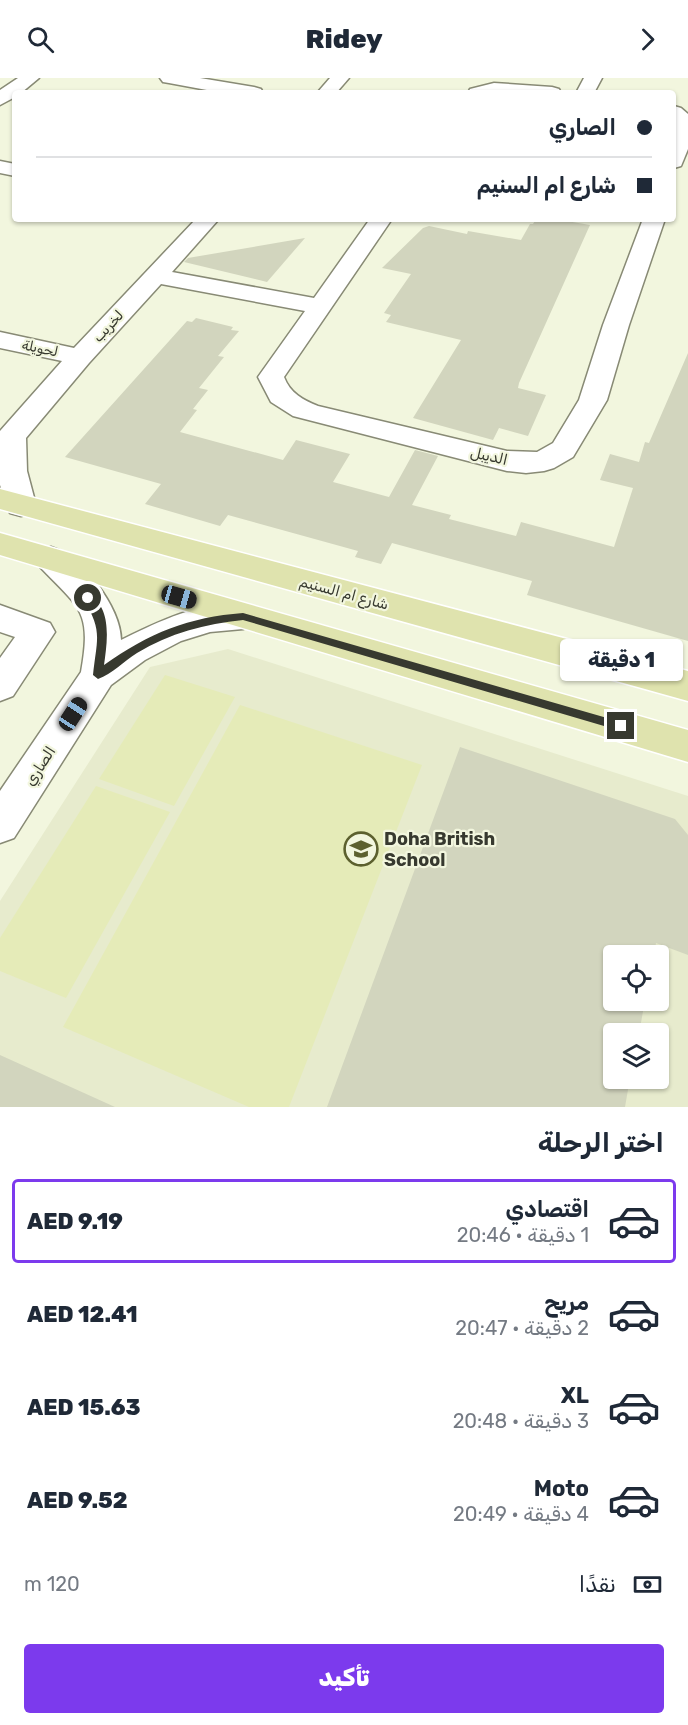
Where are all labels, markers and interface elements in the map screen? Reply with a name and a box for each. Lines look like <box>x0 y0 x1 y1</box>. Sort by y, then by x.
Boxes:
icon: search <box>24 23 57 56</box>
text: Ridey <box>305 23 383 55</box>
icon: forward <box>631 23 664 56</box>
text: الصاري <box>549 114 616 141</box>
text: شارع ام السنيم <box>477 172 616 199</box>
street label: لخريب <box>89 307 127 346</box>
street label: لحويلة <box>20 336 60 361</box>
street label: الديبل <box>469 443 509 469</box>
street label: شارع ام السنيم <box>297 572 391 615</box>
car <box>159 583 199 611</box>
route start <box>74 584 101 611</box>
callout: 1 دقيقة <box>560 639 682 681</box>
text: 1 دقيقة <box>588 648 655 672</box>
car <box>56 694 90 734</box>
route end <box>607 712 634 739</box>
street label: الصاري <box>21 743 60 790</box>
place label: Doha British School <box>384 828 495 871</box>
school or university icon: Doha British School <box>343 831 379 867</box>
map controls <box>603 945 669 1089</box>
button: locate <box>603 945 669 1011</box>
button: layers <box>603 1023 669 1089</box>
text: اختر الرحلة <box>538 1127 664 1159</box>
icon: car <box>607 1194 661 1248</box>
text: اقتصادي <box>506 1196 589 1223</box>
text: AED 9.19 <box>27 1208 123 1235</box>
text: 1 دقيقة · 20:46 <box>457 1223 589 1247</box>
icon: car <box>607 1287 661 1341</box>
text: مريح <box>544 1289 589 1316</box>
text: AED 12.41 <box>27 1301 138 1328</box>
text: 2 دقيقة · 20:47 <box>455 1316 589 1340</box>
icon: car <box>607 1380 661 1434</box>
text: XL <box>561 1382 589 1409</box>
text: AED 15.63 <box>27 1394 141 1421</box>
text: 3 دقيقة · 20:48 <box>453 1409 589 1433</box>
icon: car <box>607 1473 661 1527</box>
text: Moto <box>534 1475 589 1502</box>
text: AED 9.52 <box>27 1487 128 1514</box>
text: 4 دقيقة · 20:49 <box>453 1502 589 1526</box>
icon: cash <box>631 1568 664 1601</box>
text: نقدًا <box>579 1571 616 1598</box>
text: 120 m <box>24 1572 80 1596</box>
button: تأكيد <box>24 1644 664 1713</box>

